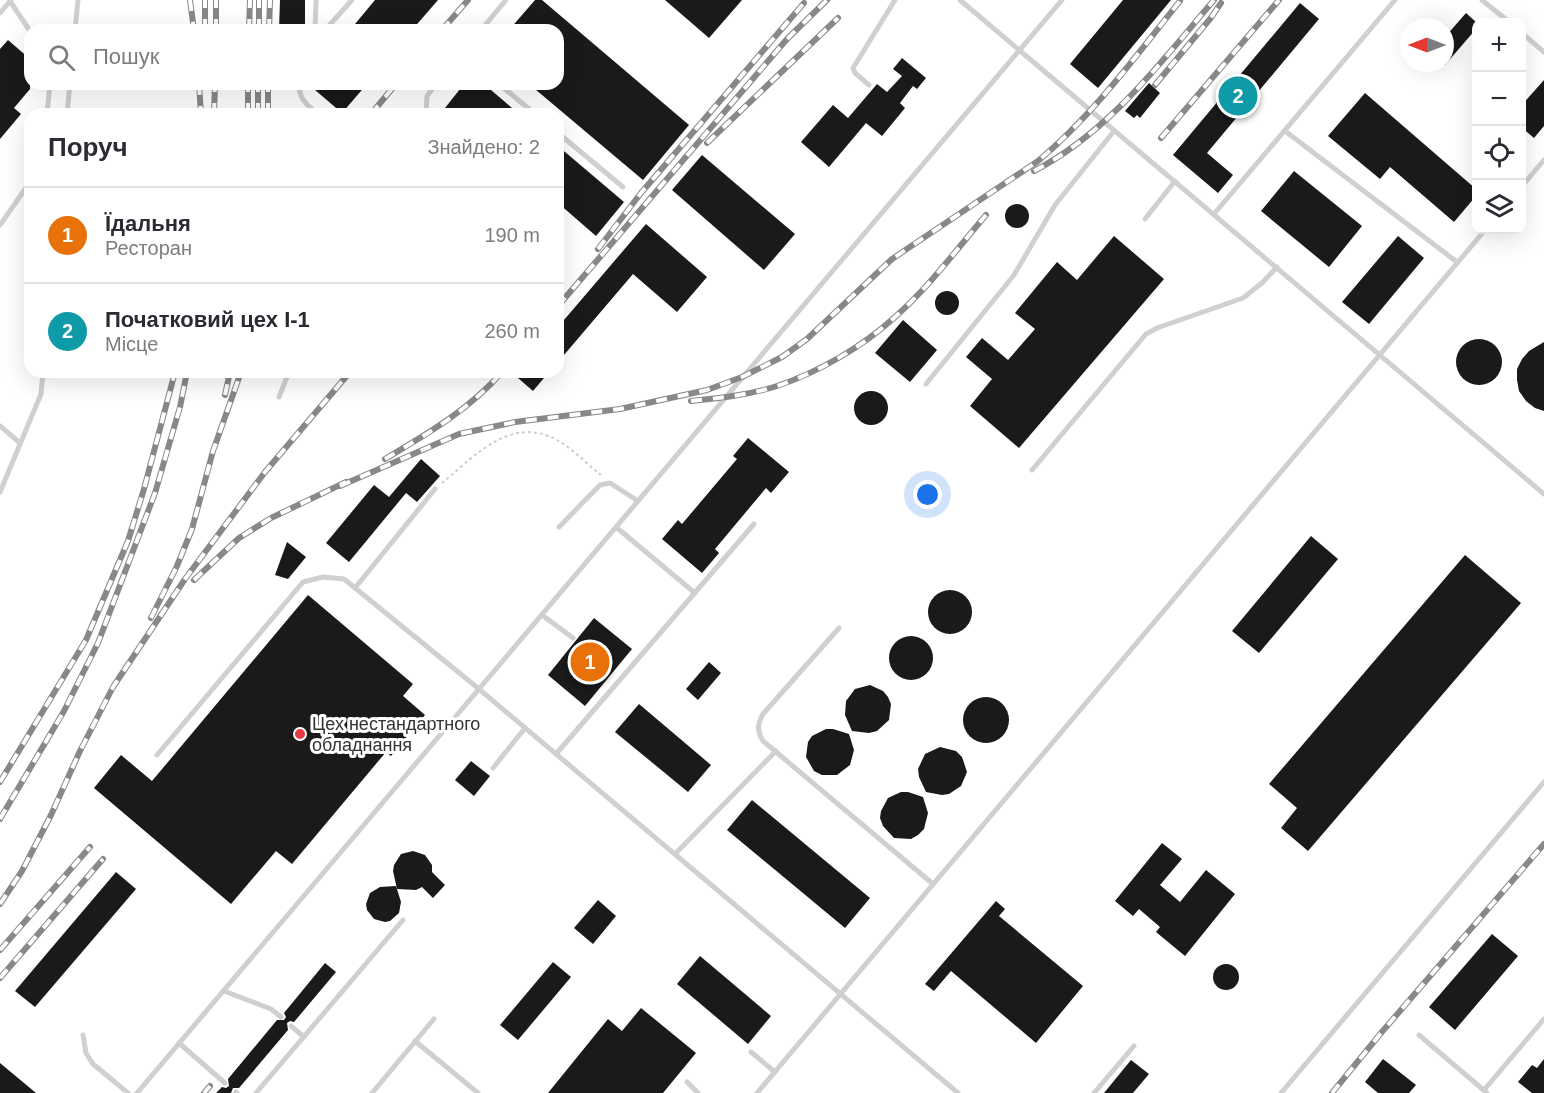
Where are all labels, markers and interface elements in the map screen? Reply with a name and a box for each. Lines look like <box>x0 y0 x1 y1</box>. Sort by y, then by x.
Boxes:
north arrow <box>1400 18 1454 72</box>
map controls <box>1472 18 1526 234</box>
button: + <box>1472 18 1526 72</box>
search box <box>24 24 564 90</box>
icon: search <box>45 41 78 74</box>
text: Пошук <box>93 44 159 69</box>
button: − <box>1472 72 1526 126</box>
pin: 2 <box>1218 74 1258 118</box>
button: locate <box>1472 126 1526 180</box>
text: Поруч <box>48 132 128 162</box>
text: Знайдено: 2 <box>427 136 540 158</box>
button: layers <box>1472 180 1526 234</box>
text: Їдальня <box>105 211 191 236</box>
text: 1 <box>62 224 73 246</box>
text: 190 m <box>484 224 540 246</box>
text: Ресторан <box>105 237 192 259</box>
text: Початковий цех І-1 <box>105 307 310 332</box>
text: 2 <box>62 320 73 342</box>
text: 260 m <box>484 320 540 342</box>
text: Місце <box>105 333 158 355</box>
your location <box>913 480 942 509</box>
pin: 1 <box>570 640 610 684</box>
place label: Цех нестандартного обладнання <box>312 714 480 755</box>
marker: Цех нестандартного обладнання <box>293 727 307 741</box>

